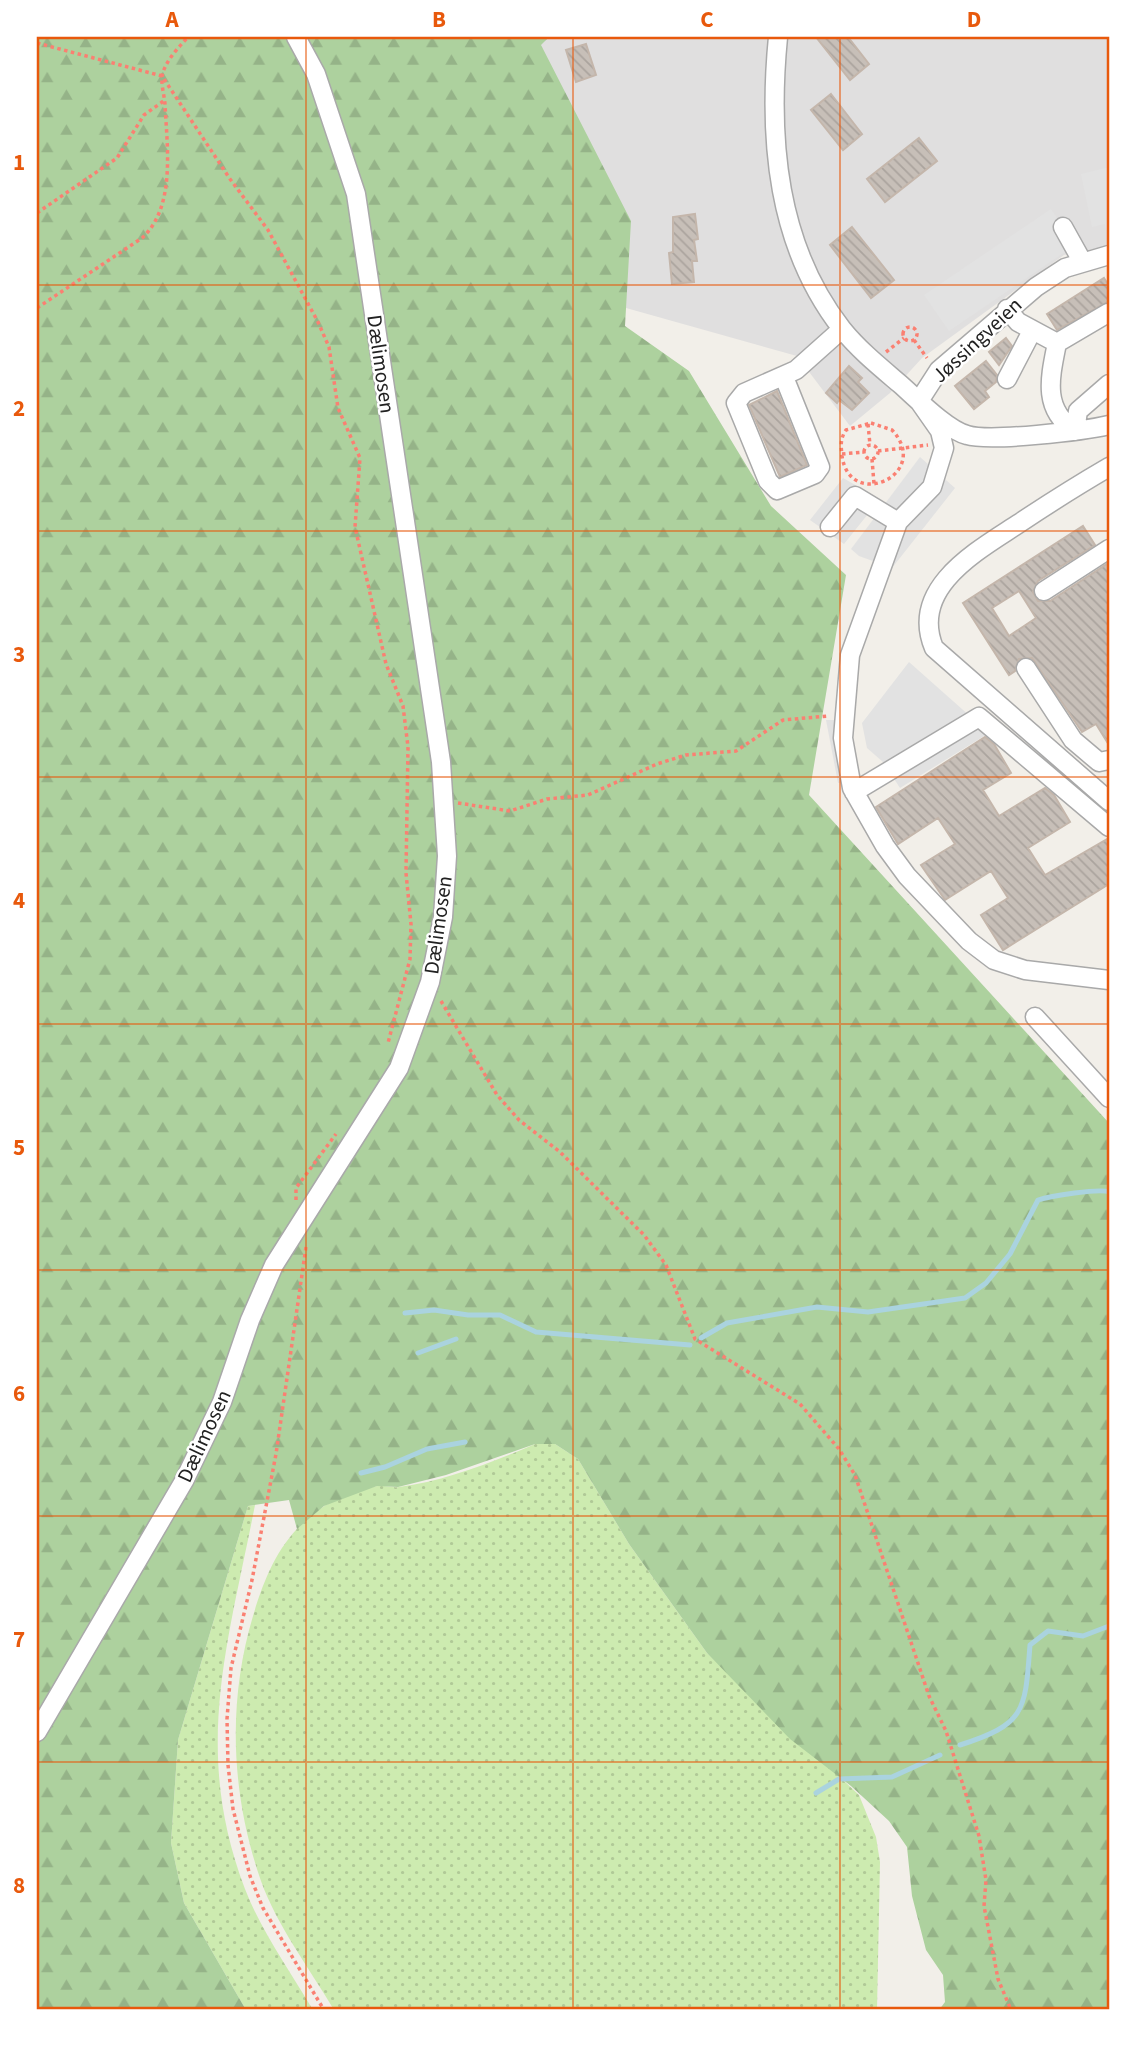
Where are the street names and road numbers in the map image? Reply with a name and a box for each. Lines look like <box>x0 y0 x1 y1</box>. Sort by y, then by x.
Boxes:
street label: Jøssingveien <box>925 290 1029 390</box>
street label: Dælimosen <box>359 313 403 415</box>
street label: Dælimosen <box>416 874 460 976</box>
street label: Dælimosen <box>169 1385 239 1487</box>

